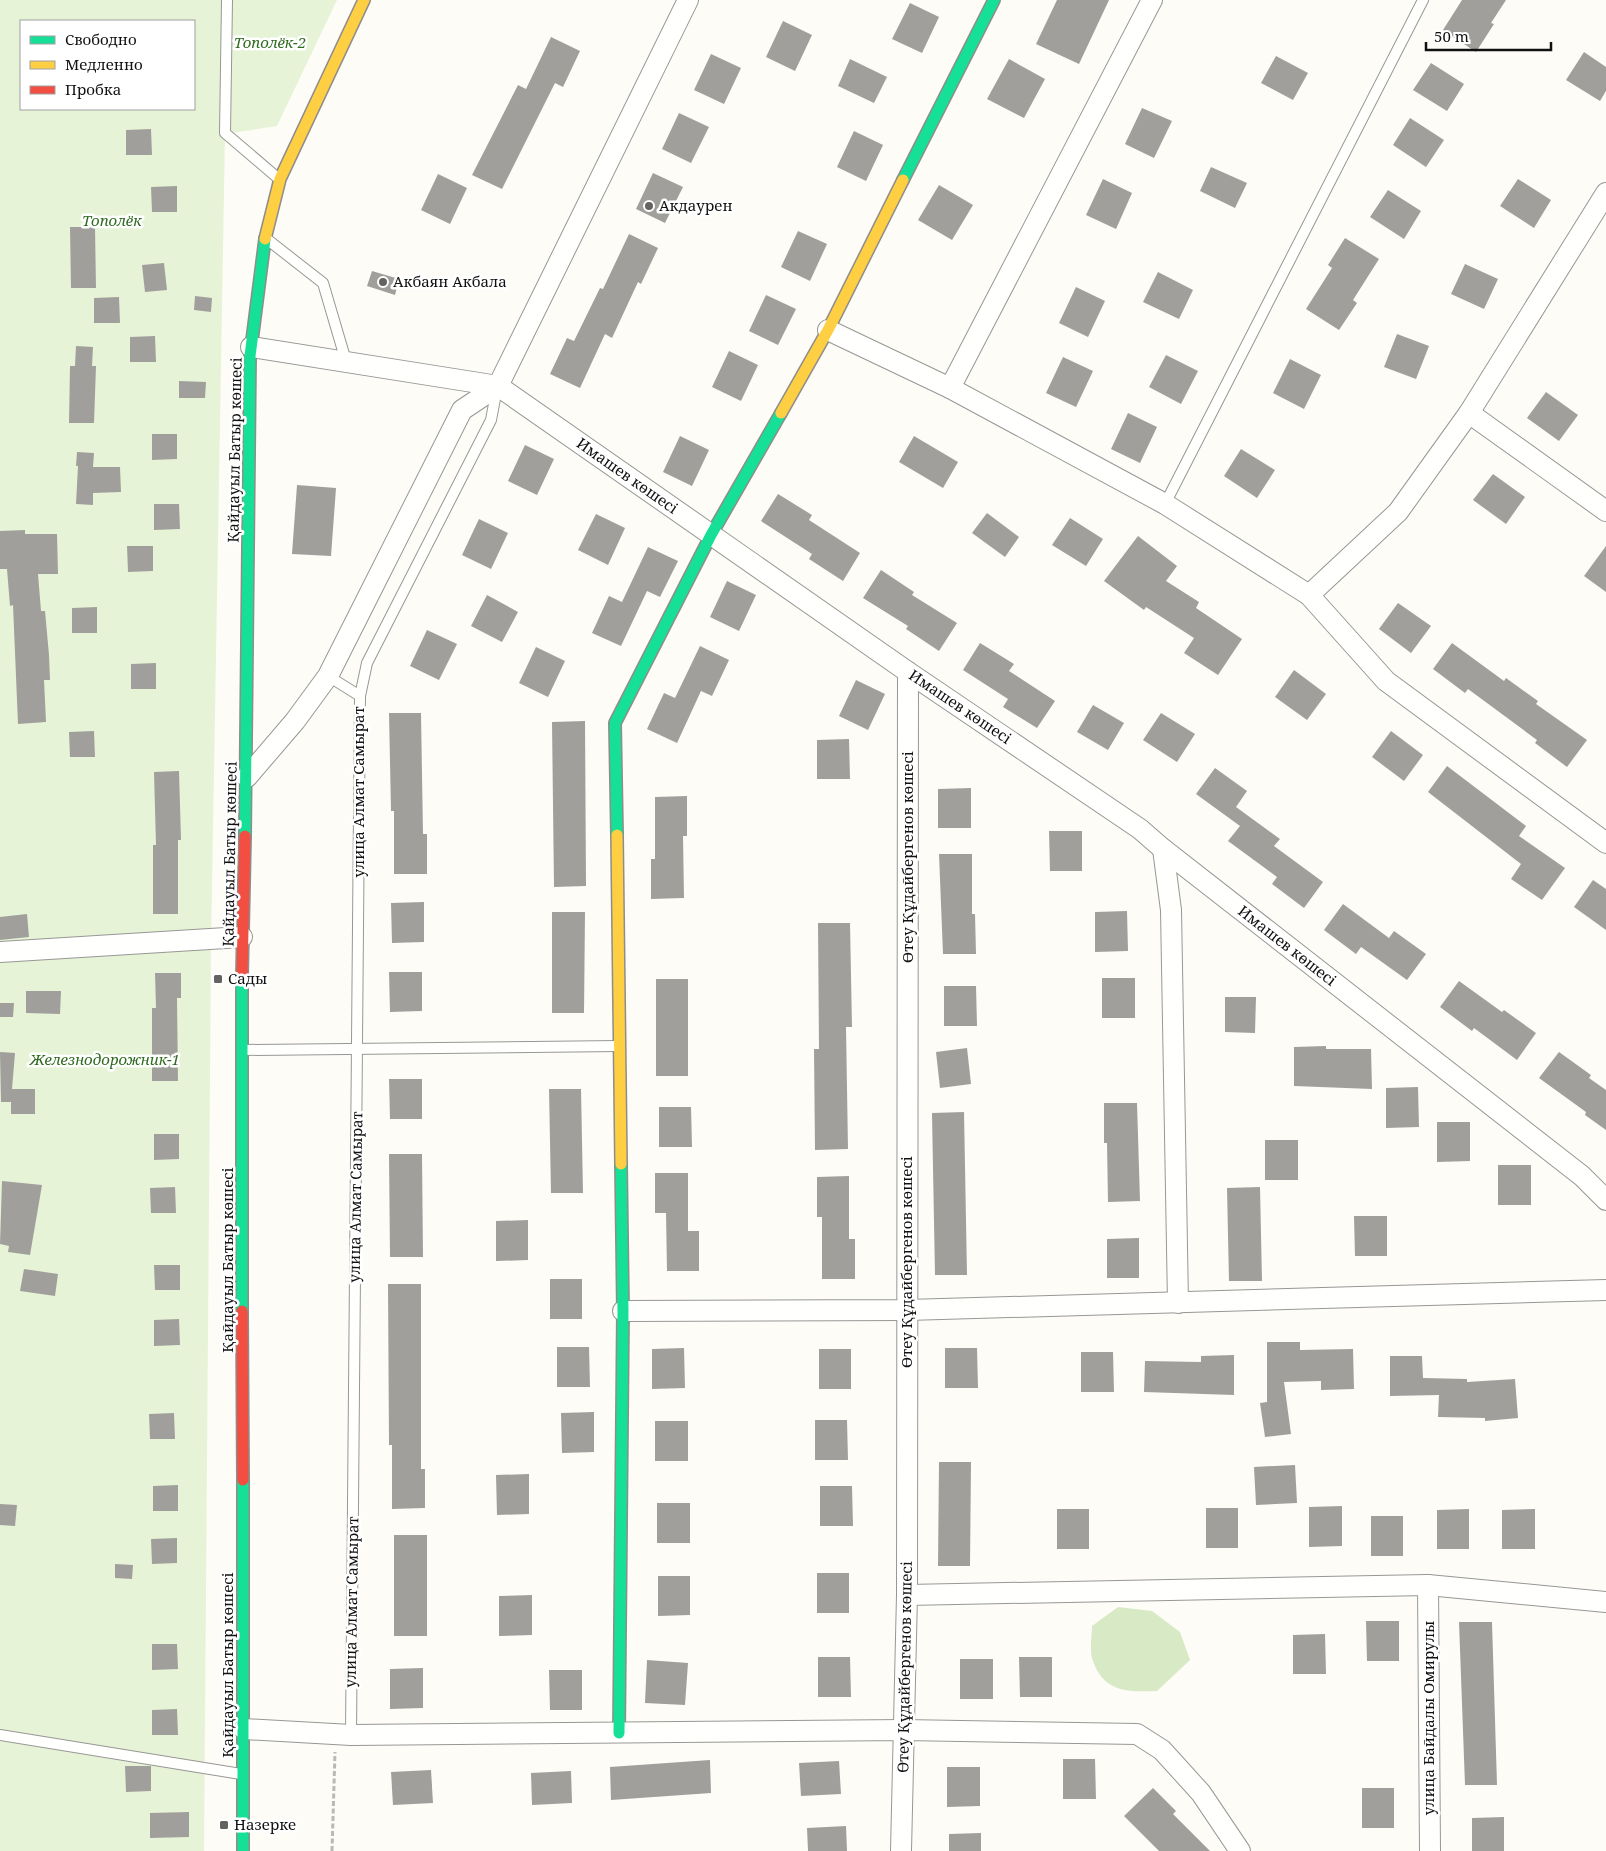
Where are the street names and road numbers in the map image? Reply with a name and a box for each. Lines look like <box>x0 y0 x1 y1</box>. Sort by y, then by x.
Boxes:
street label: Қайдауыл Батыр көшесі <box>222 357 246 543</box>
street label: Имашев көшесі <box>573 433 682 518</box>
street label: Имашев көшесі <box>905 664 1016 748</box>
street label: улица Алмат Самырат <box>348 706 368 878</box>
street label: Өтеу Құдайбергенов көшесі <box>897 751 917 963</box>
street label: Қайдауыл Батыр көшесі <box>217 761 241 947</box>
street label: Имашев көшесі <box>1234 901 1341 990</box>
street label: улица Алмат Самырат <box>344 1111 366 1283</box>
street label: Өтеу Құдайбергенов көшесі <box>896 1156 916 1368</box>
street label: Қайдауыл Батыр көшесі <box>217 1167 237 1353</box>
street label: улица Алмат Самырат <box>340 1516 362 1688</box>
street label: Өтеу Құдайбергенов көшесі <box>892 1561 916 1773</box>
street label: Қайдауыл Батыр көшесі <box>217 1572 237 1758</box>
street label: улица Байдалы Омирулы <box>1418 1621 1438 1815</box>

